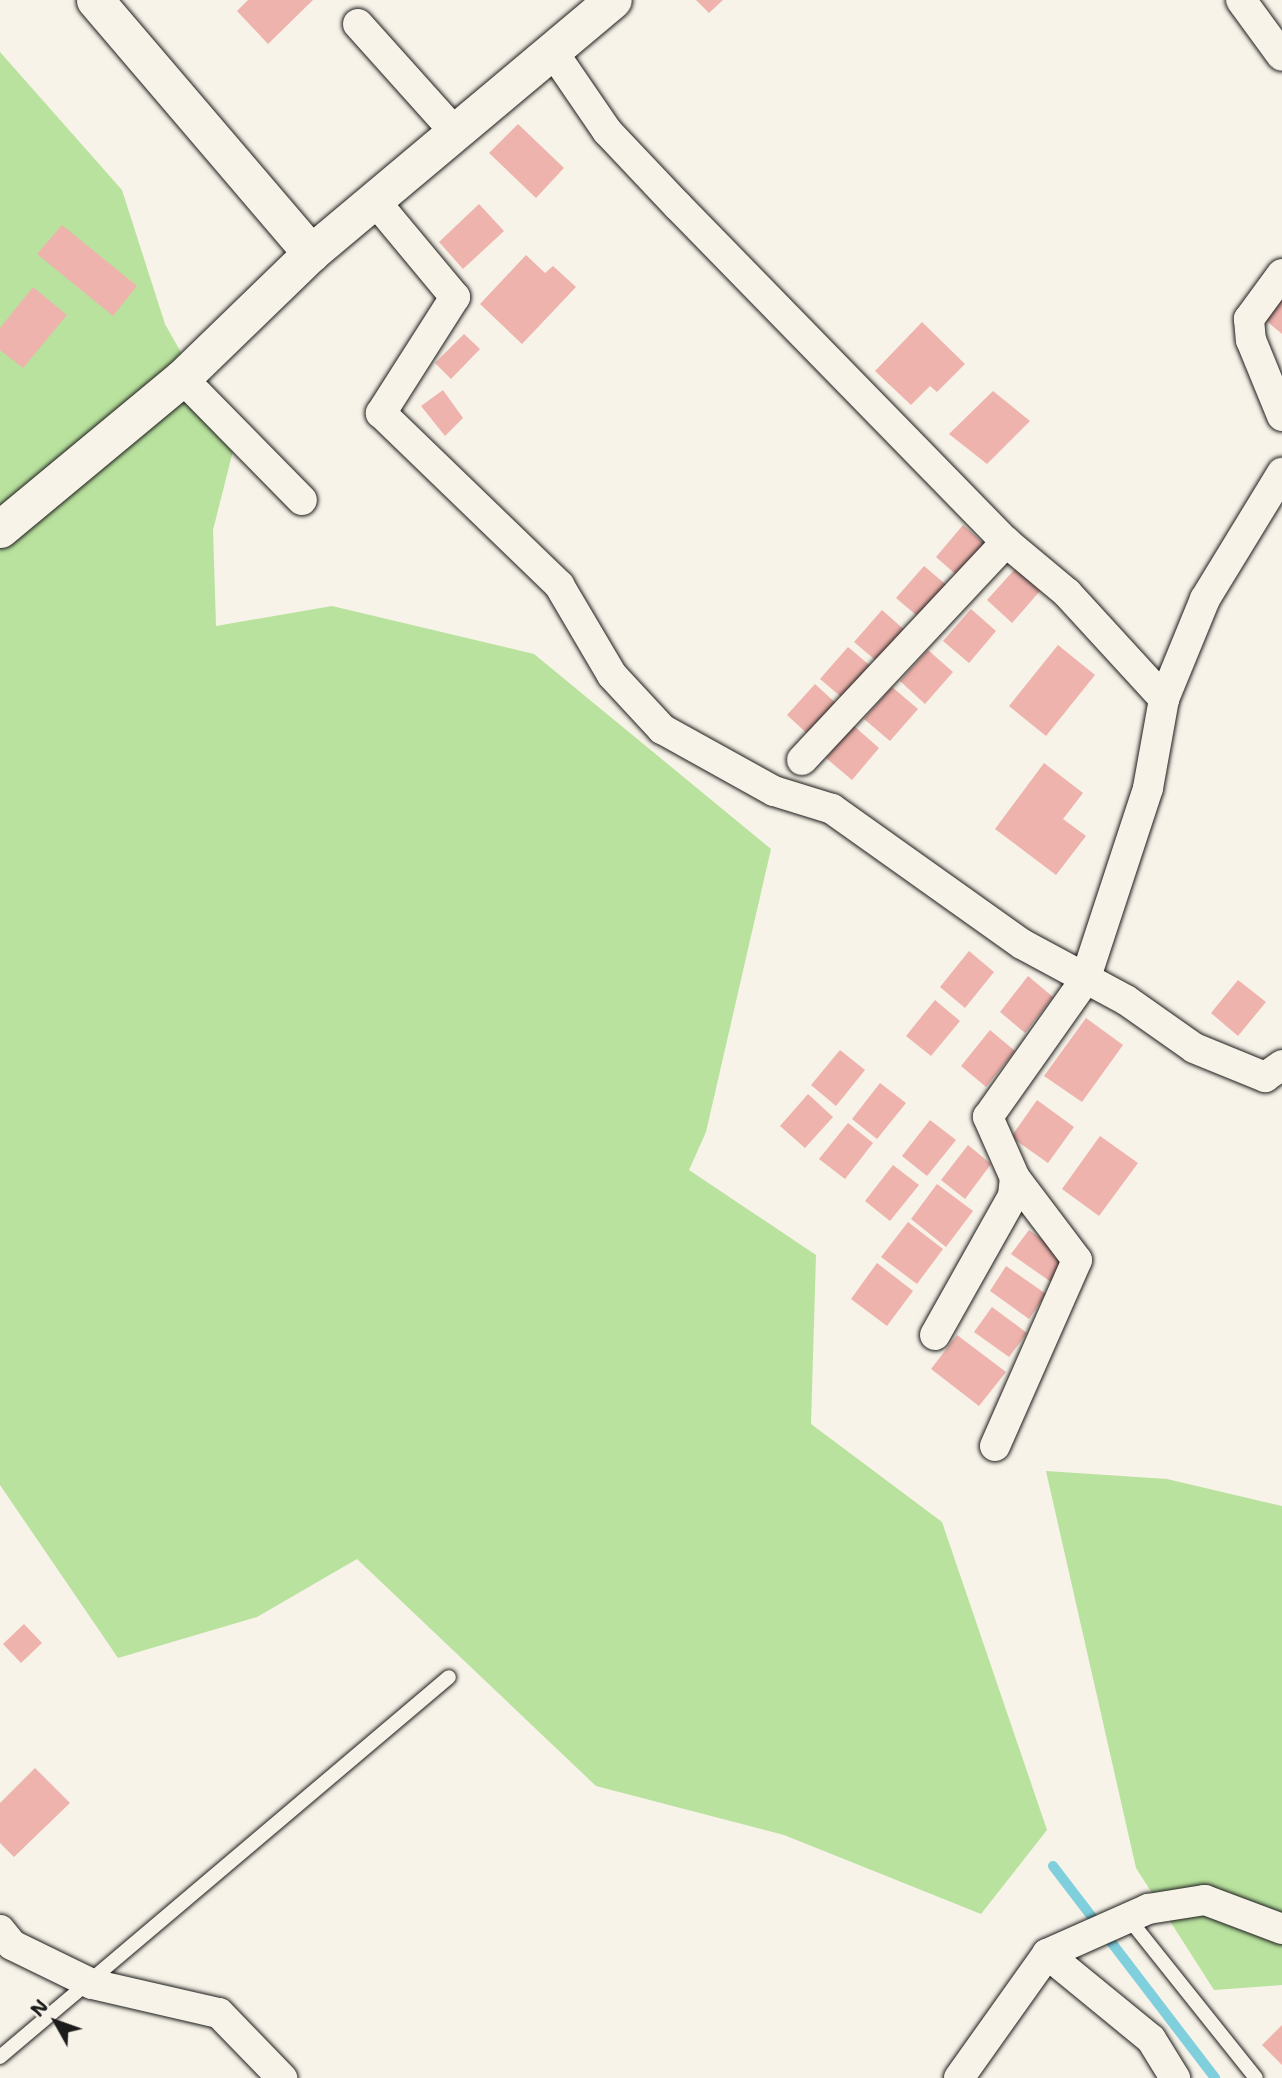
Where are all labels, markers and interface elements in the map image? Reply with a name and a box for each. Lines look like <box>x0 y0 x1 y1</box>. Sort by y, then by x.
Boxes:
north arrow <box>21 1987 91 2057</box>
text: N <box>25 1994 54 2022</box>

